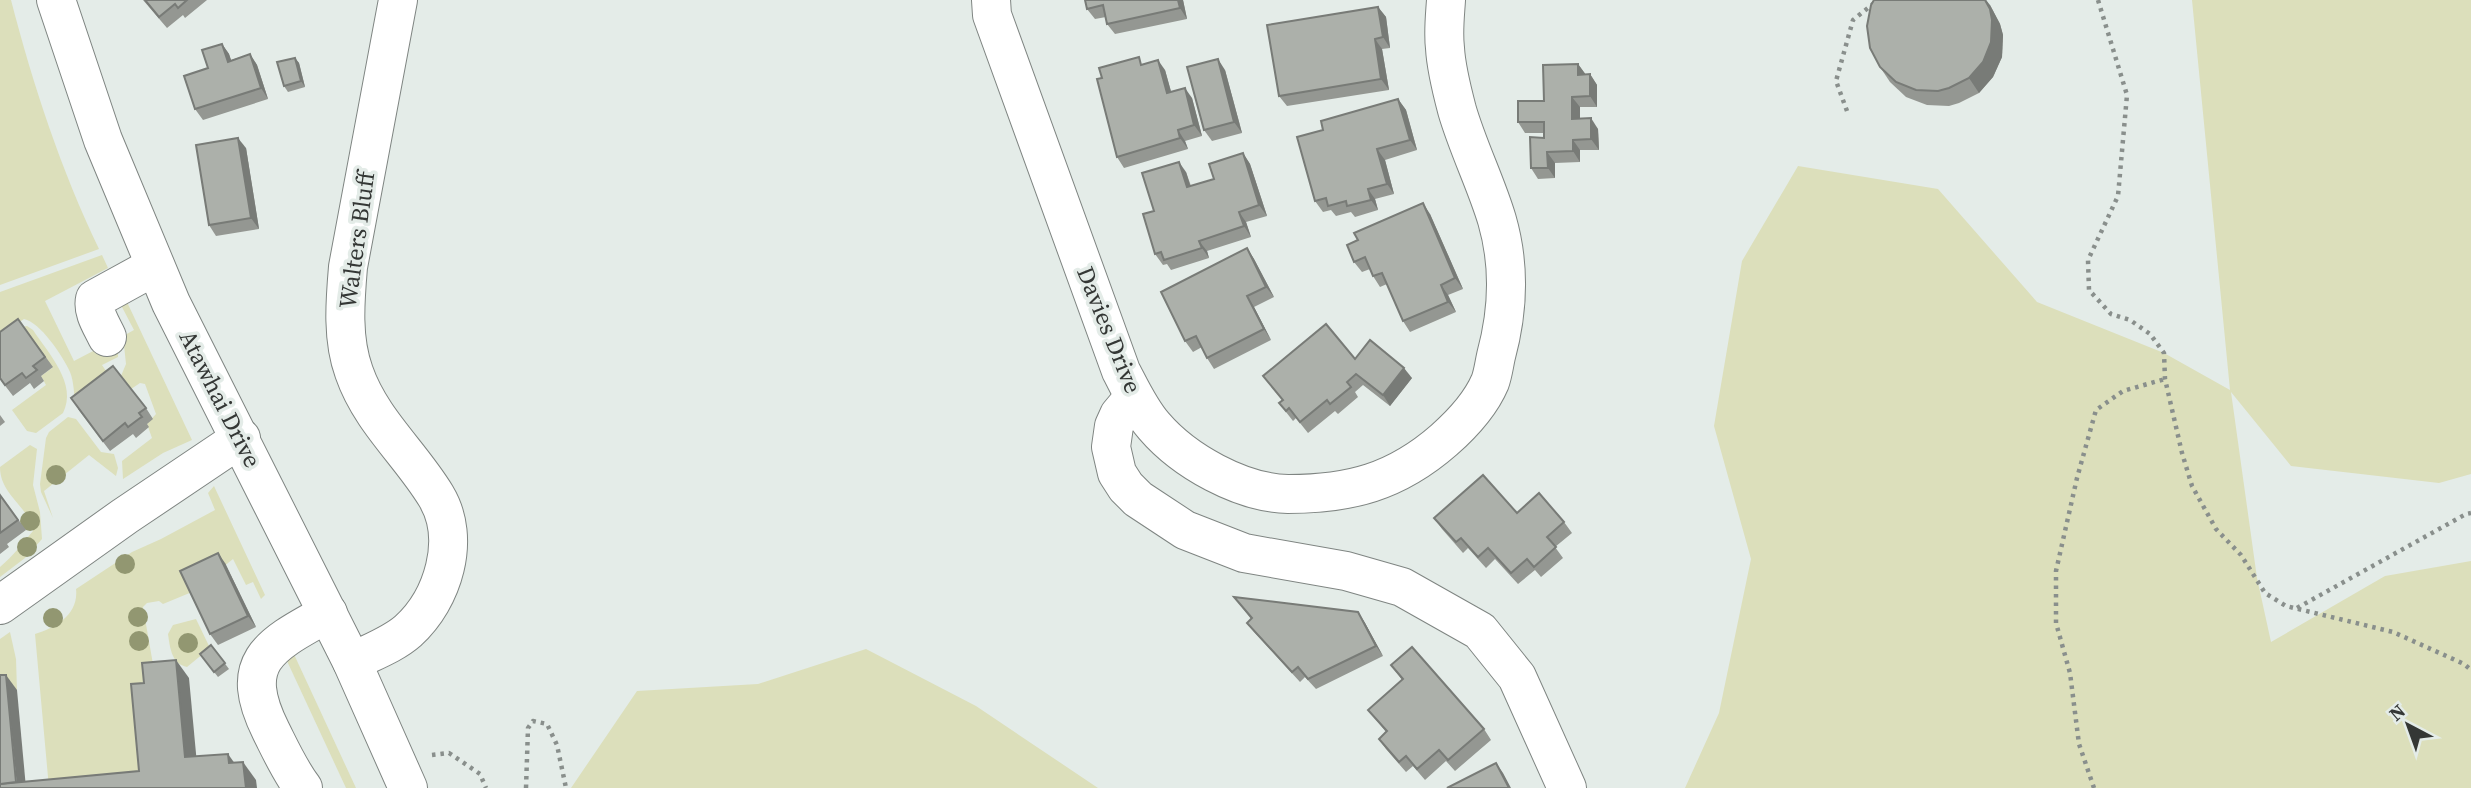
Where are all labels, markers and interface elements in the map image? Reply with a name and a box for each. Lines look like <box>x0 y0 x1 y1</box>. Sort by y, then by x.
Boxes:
street label: Walters Bluff <box>331 167 383 311</box>
street label: Davies Drive <box>1069 261 1150 398</box>
street label: Atawhai Drive <box>172 324 269 473</box>
north arrow <box>2373 690 2443 760</box>
text: N <box>2383 698 2411 727</box>

